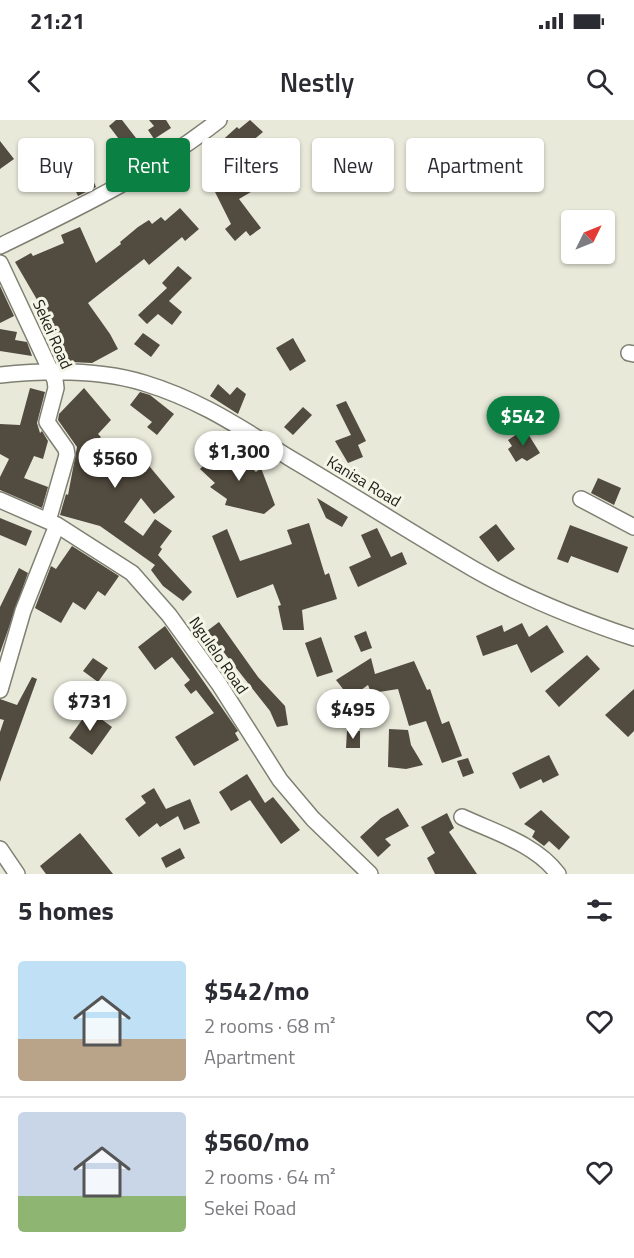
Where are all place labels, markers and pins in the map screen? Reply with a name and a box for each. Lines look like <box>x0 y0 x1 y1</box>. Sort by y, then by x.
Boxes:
pin: $542 <box>487 396 559 447</box>
pin: $1,300 <box>190 431 288 482</box>
pin: $560 <box>79 438 151 489</box>
pin: $731 <box>54 681 126 732</box>
pin: $495 <box>317 689 389 740</box>

